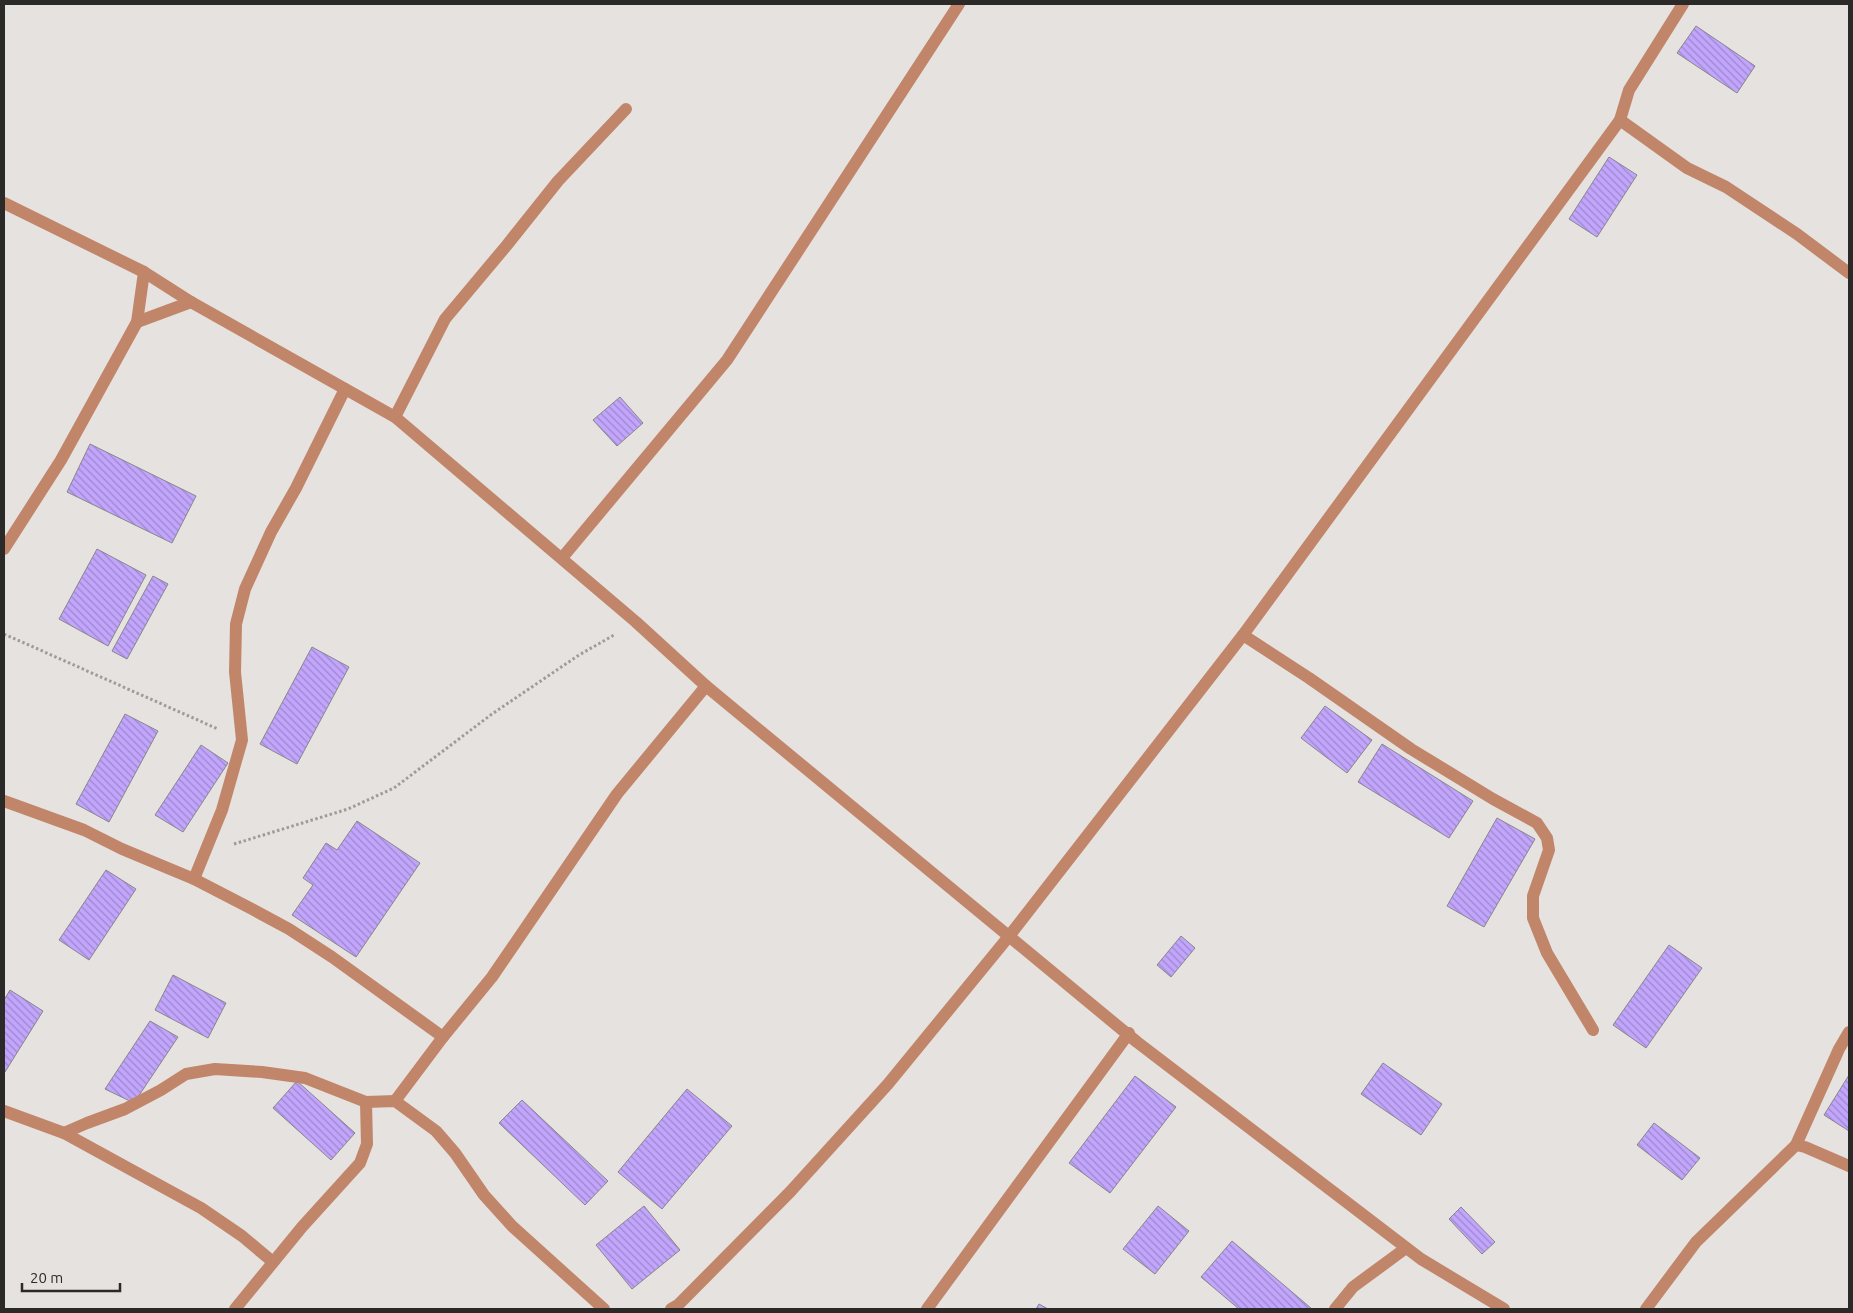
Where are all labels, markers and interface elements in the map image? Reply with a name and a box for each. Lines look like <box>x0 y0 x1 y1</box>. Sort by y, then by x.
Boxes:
scale bar <box>22 1260 120 1292</box>
text: 20 m <box>30 1269 63 1286</box>

